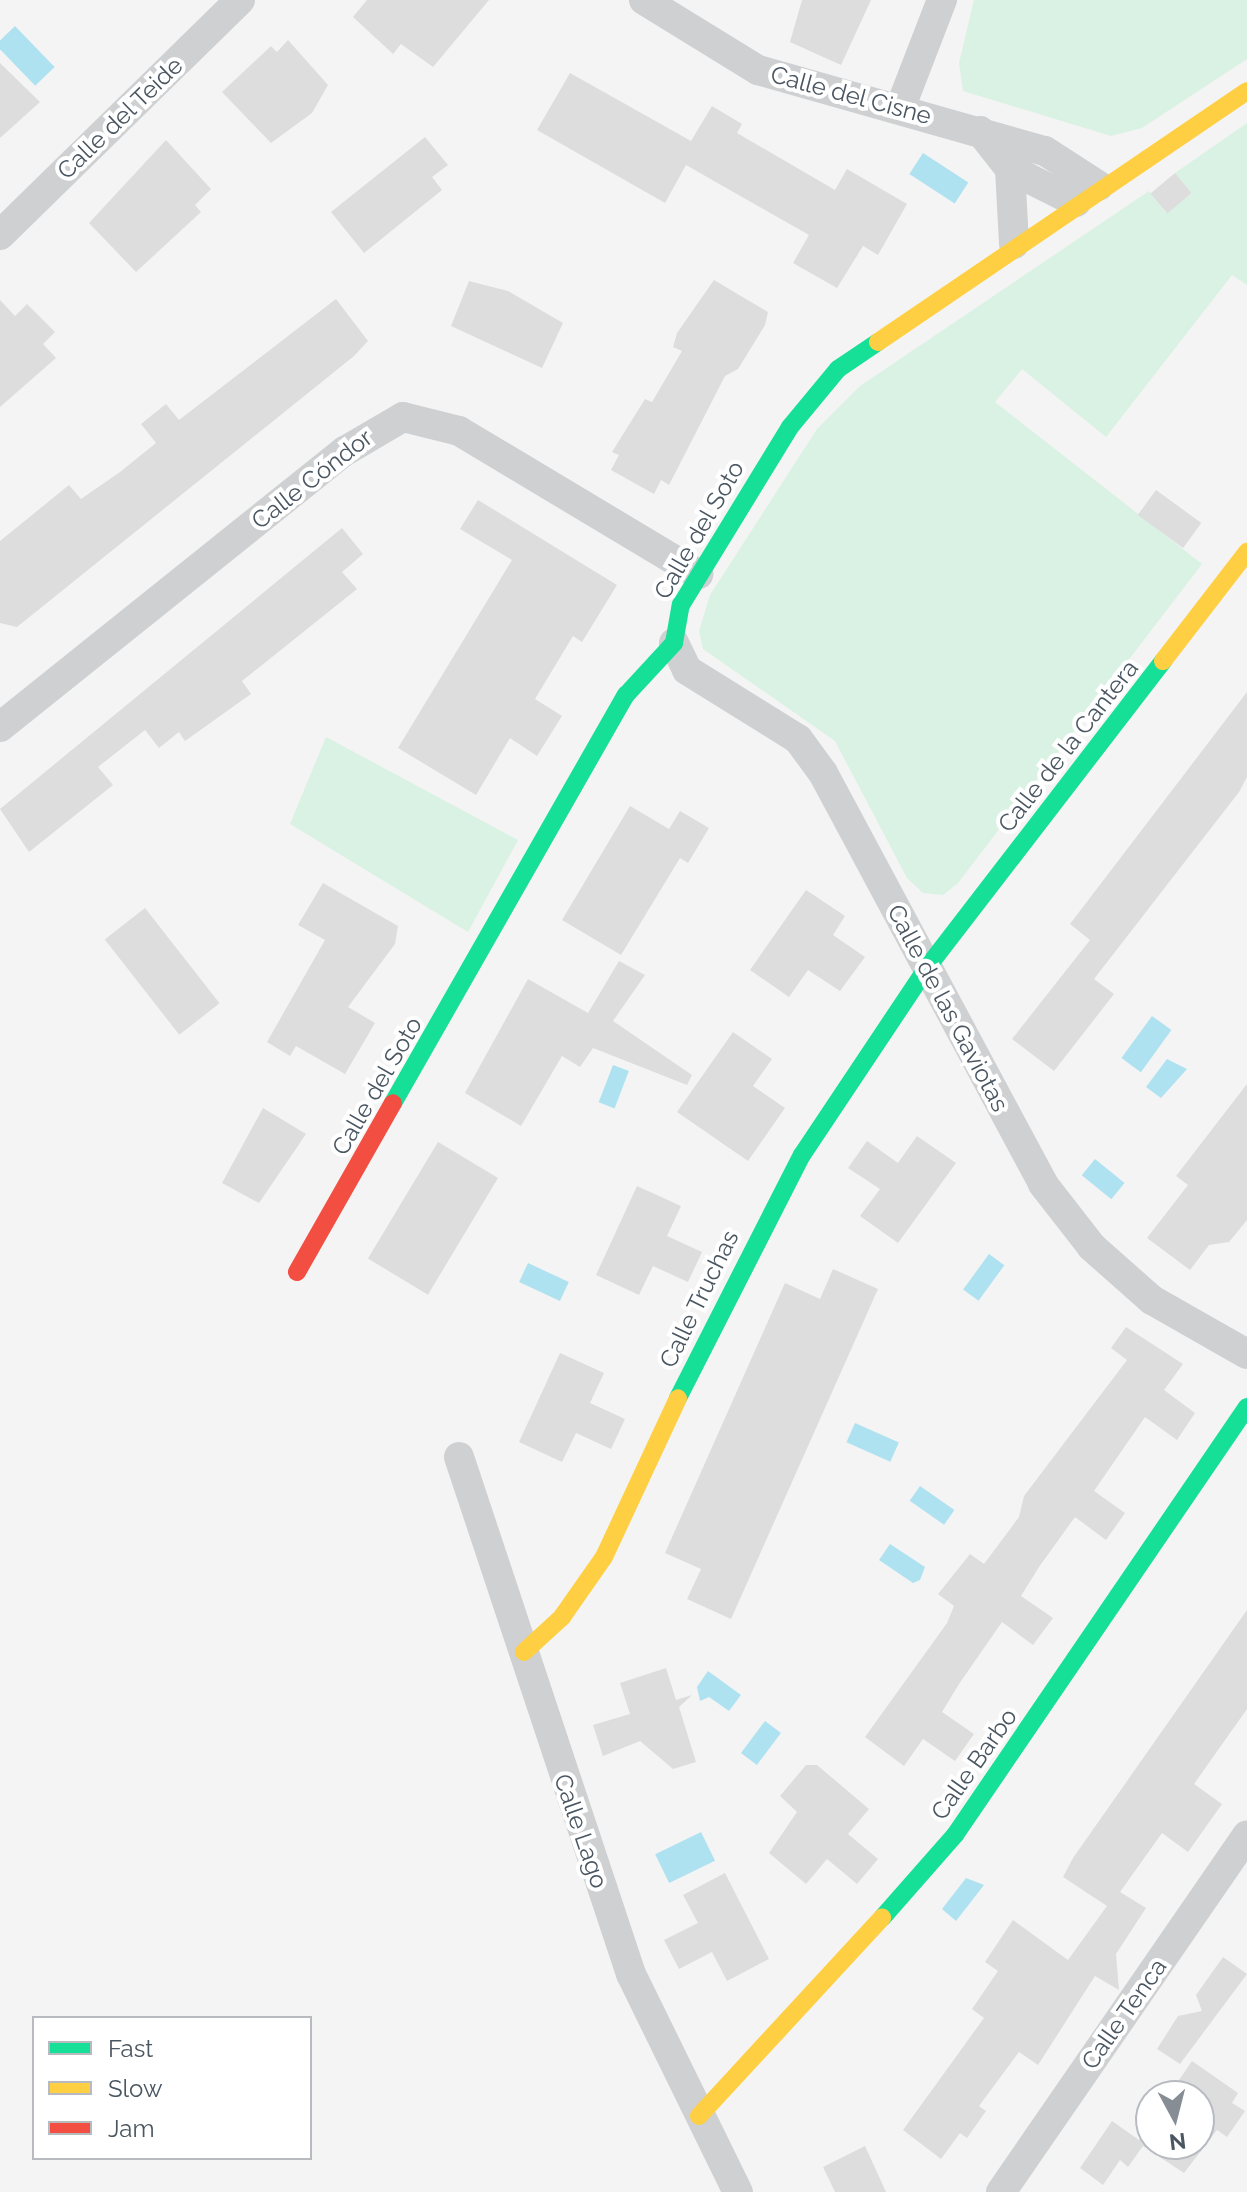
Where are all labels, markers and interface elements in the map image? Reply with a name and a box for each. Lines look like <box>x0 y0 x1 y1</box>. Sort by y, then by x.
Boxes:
street label: Calle del Teide <box>51 50 189 186</box>
street label: Calle del Cisne <box>767 60 935 130</box>
street label: Calle Cóndor <box>246 423 378 535</box>
street label: Calle del Soto <box>648 456 750 604</box>
street label: Calle de la Cantera <box>992 654 1144 838</box>
street label: Calle de las Gaviotas <box>881 900 1015 1116</box>
street label: Calle del Soto <box>326 1012 428 1160</box>
street label: Calle Truchas <box>653 1225 745 1373</box>
street label: Calle Barbo <box>925 1703 1023 1825</box>
street label: Calle Lago <box>548 1770 614 1892</box>
street label: Calle Tenca <box>1075 1953 1173 2075</box>
legend <box>32 2016 312 2160</box>
text: Fast <box>108 2034 153 2063</box>
text: Slow <box>108 2074 162 2103</box>
north arrow <box>1135 2080 1215 2160</box>
text: Jam <box>108 2114 154 2143</box>
text: N <box>1168 2128 1188 2156</box>

